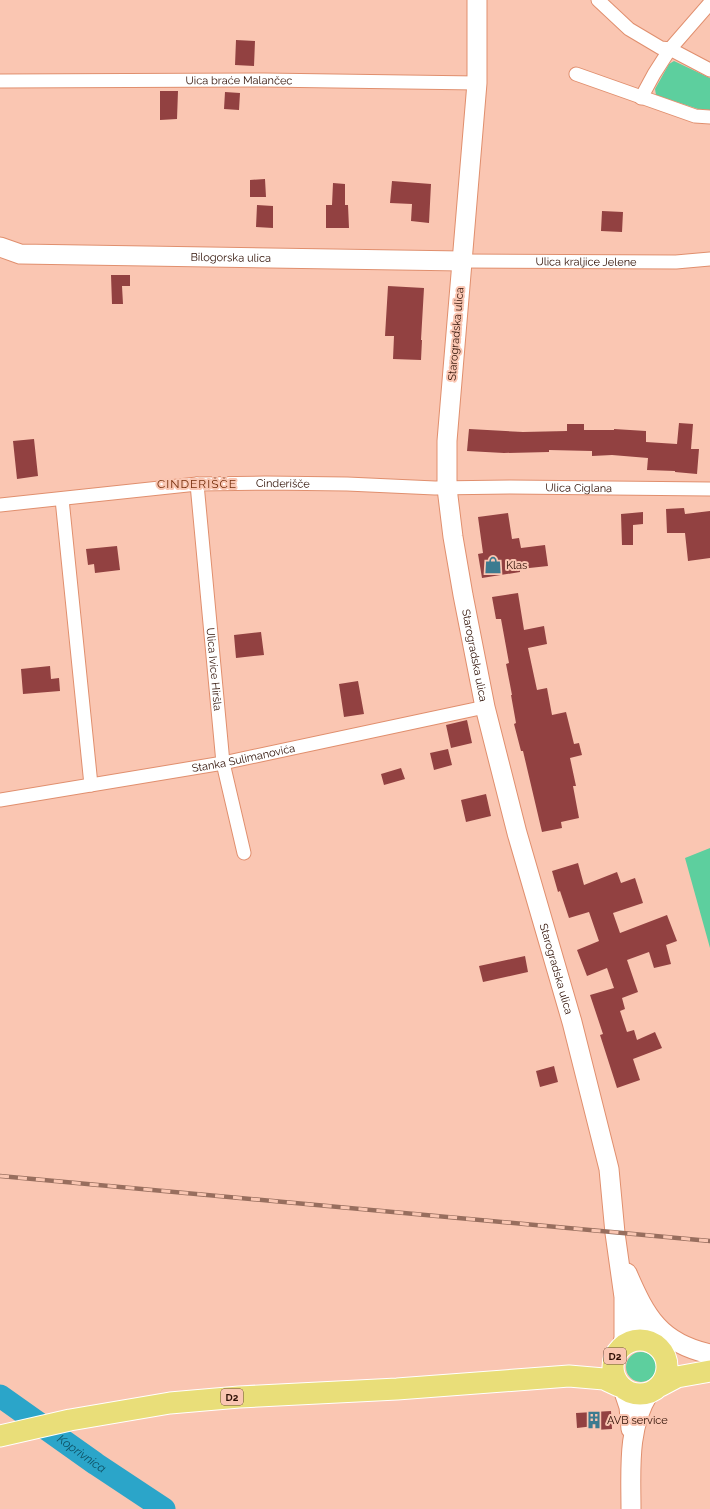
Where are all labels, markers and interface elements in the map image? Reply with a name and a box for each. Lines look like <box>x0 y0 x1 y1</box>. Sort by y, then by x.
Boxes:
street label: Uica braće Malančec <box>186 73 293 87</box>
street label: Bilogorska ulica <box>190 250 271 264</box>
street label: Ulica kraljice Jelene <box>535 255 637 268</box>
street label: Starogradska ulica <box>445 287 467 381</box>
street label: Cinderišče <box>256 476 310 490</box>
district label: CINDERIŠČE <box>157 477 237 491</box>
street label: Ulica Ciglana <box>545 481 612 495</box>
shop icon: Klas <box>483 555 503 575</box>
place label: Klas <box>506 559 527 572</box>
street label: Starogradska ulica <box>459 608 490 703</box>
street label: Ulica Ivice Hiršla <box>204 627 225 711</box>
street label: Stanka Sulimanovića <box>191 741 296 775</box>
street label: Starogradska ulica <box>537 922 576 1016</box>
road number: D2 <box>604 1348 626 1364</box>
road number: D2 <box>221 1389 243 1405</box>
building icon: AVB service <box>584 1410 604 1430</box>
place label: AVB service <box>607 1414 668 1427</box>
water label: Koprivnica <box>55 1432 109 1476</box>

